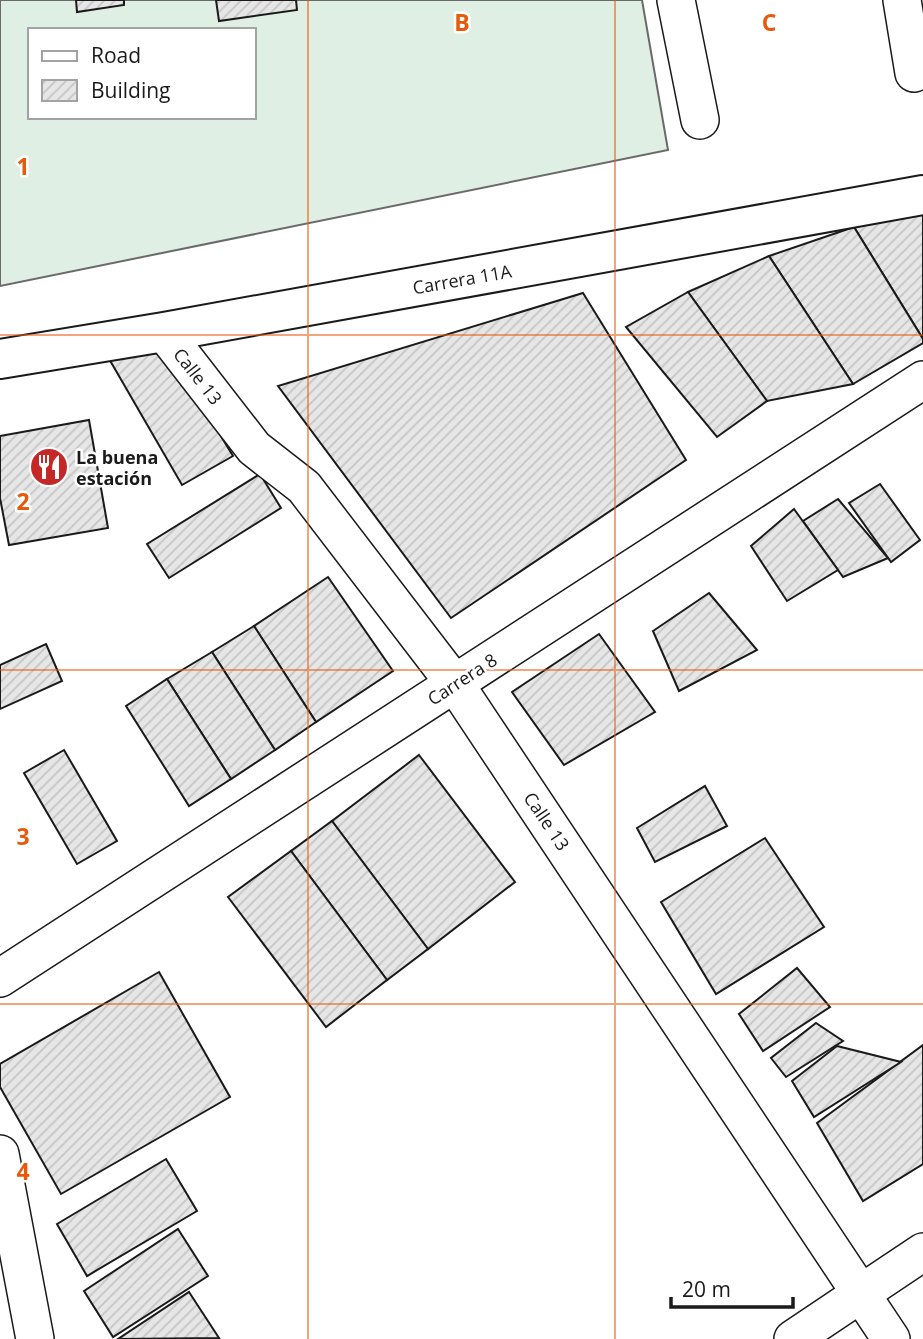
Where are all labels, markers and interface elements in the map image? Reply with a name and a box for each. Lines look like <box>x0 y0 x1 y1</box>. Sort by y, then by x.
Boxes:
text: B <box>454 6 470 38</box>
text: C <box>762 6 776 38</box>
legend <box>28 28 256 119</box>
text: Road <box>91 41 141 69</box>
text: Building <box>91 76 170 104</box>
text: 1 <box>16 150 30 182</box>
street label: Carrera 11A <box>411 258 514 300</box>
street label: Calle 13 <box>168 343 228 409</box>
place label: La buena estación <box>76 445 158 490</box>
restaurant icon: La buena estación <box>28 446 70 488</box>
text: 2 <box>16 485 30 517</box>
street label: Carrera 8 <box>423 648 501 710</box>
street label: Calle 13 <box>519 787 575 855</box>
text: 3 <box>16 820 30 852</box>
text: 4 <box>16 1155 30 1187</box>
scale bar <box>671 1266 794 1310</box>
text: 20 m <box>682 1275 731 1303</box>

